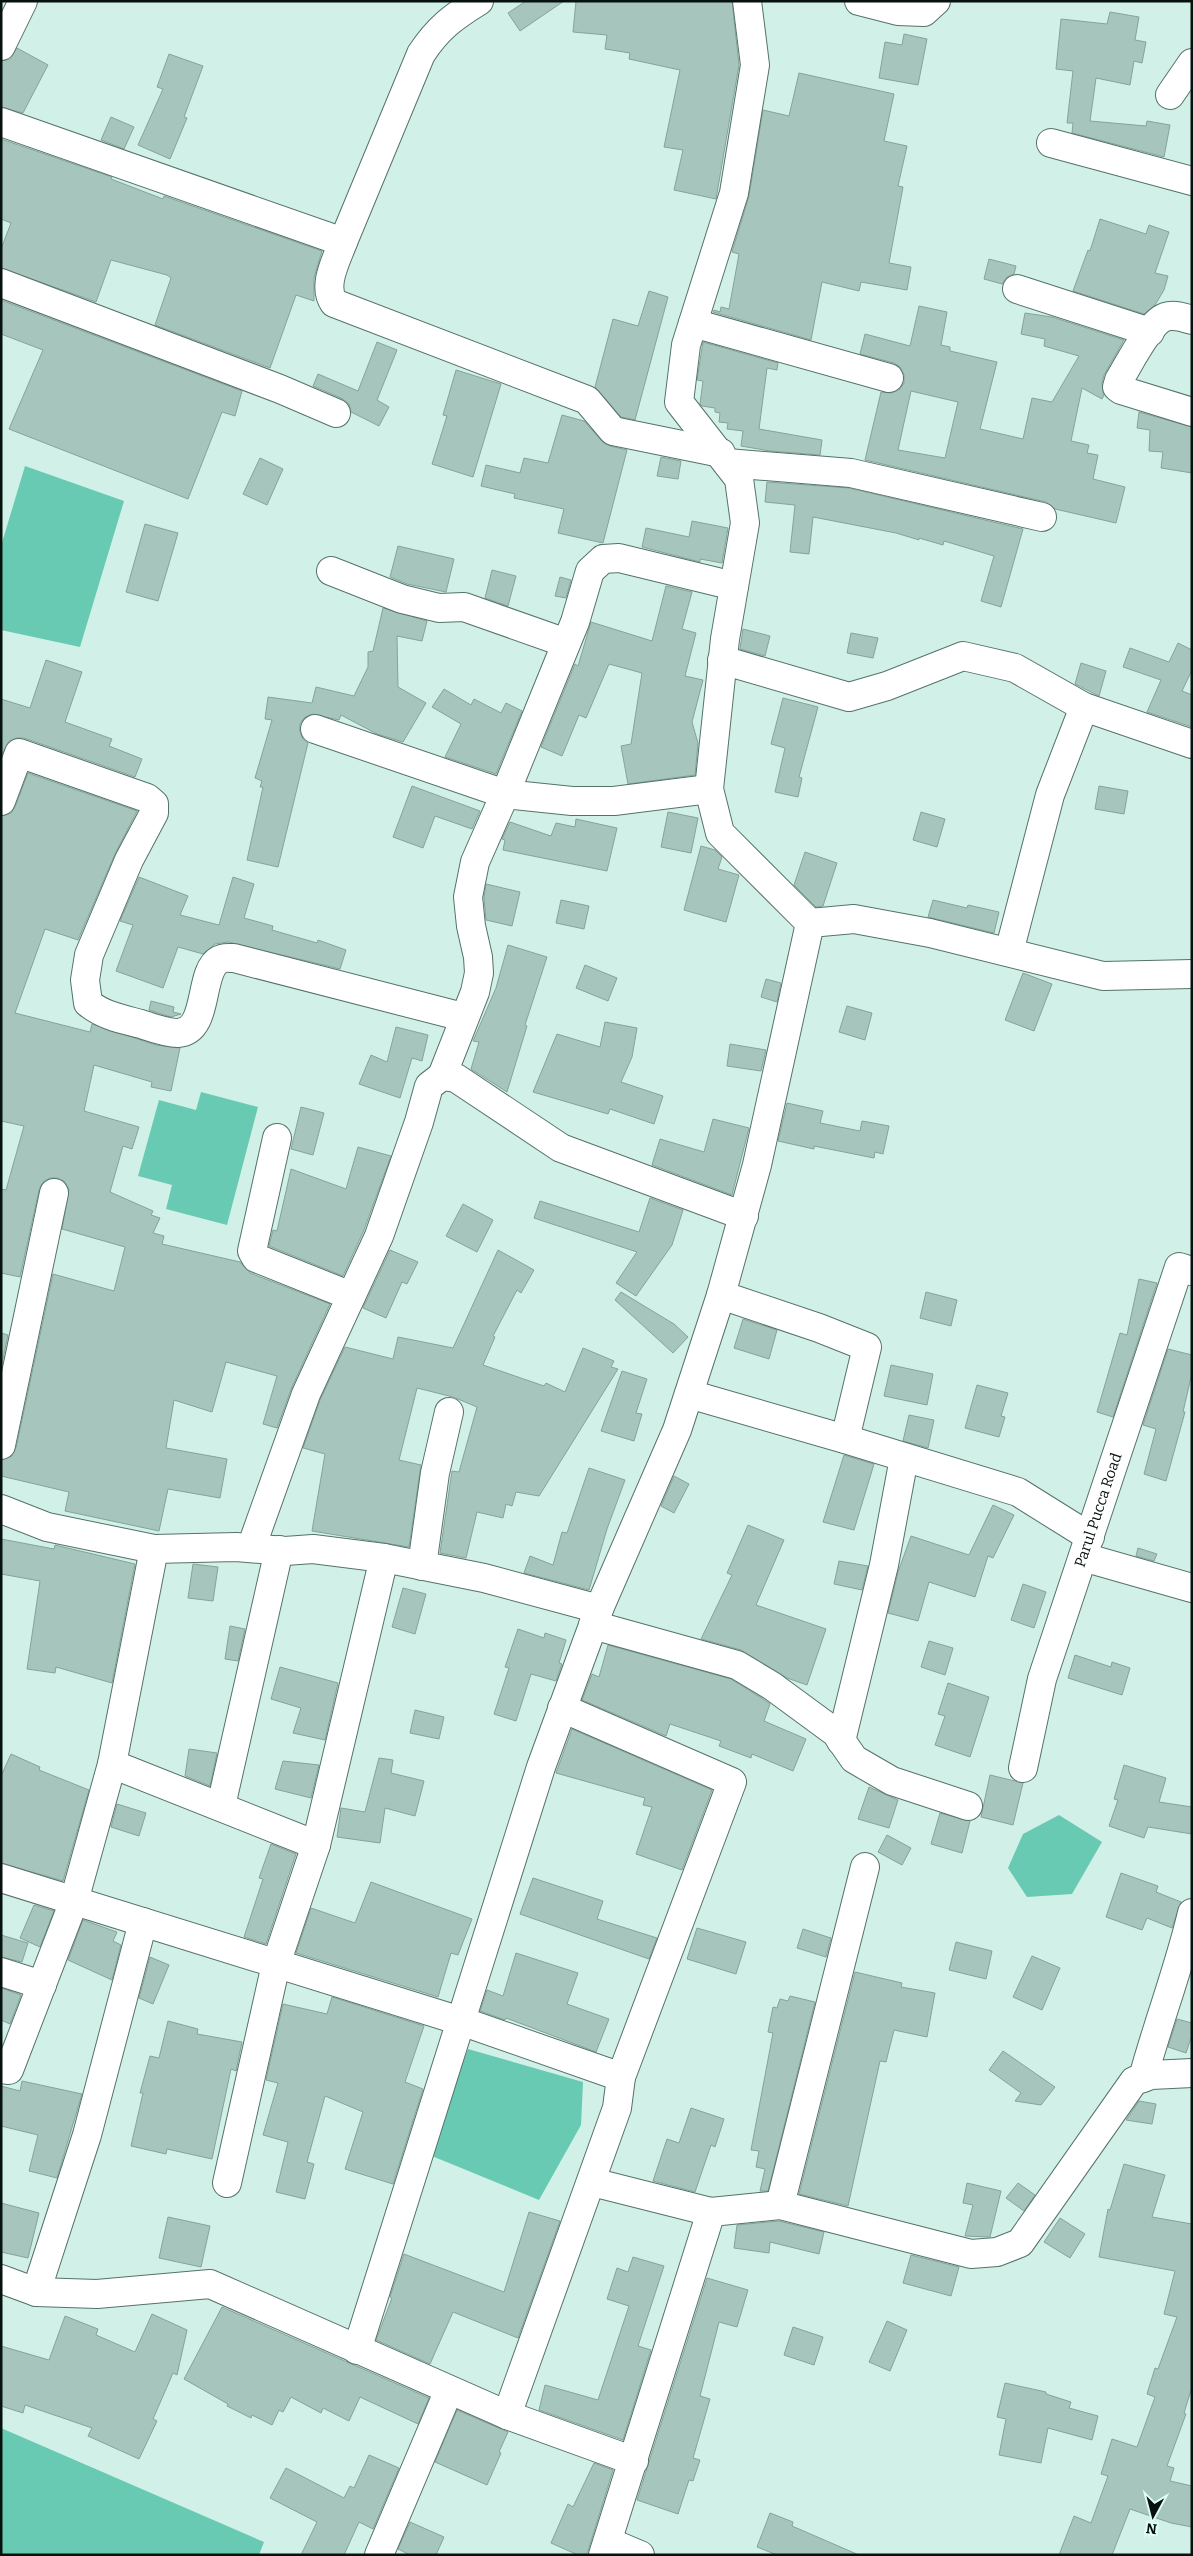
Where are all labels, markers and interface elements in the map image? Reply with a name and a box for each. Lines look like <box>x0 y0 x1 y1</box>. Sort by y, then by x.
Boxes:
street label: Parul Pucca Road <box>1071 1450 1126 1570</box>
north arrow <box>1128 2491 1178 2541</box>
text: N <box>1145 2519 1158 2538</box>

